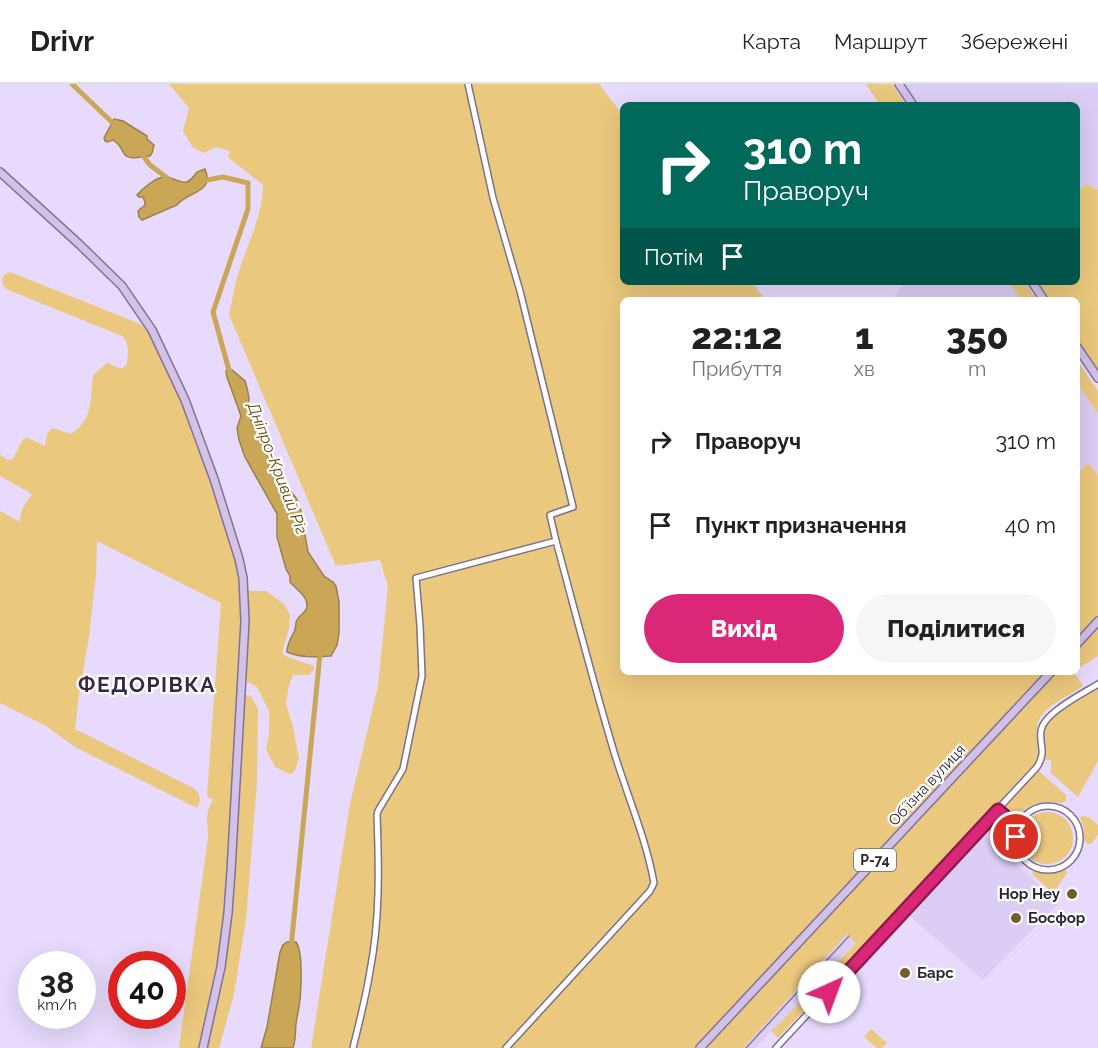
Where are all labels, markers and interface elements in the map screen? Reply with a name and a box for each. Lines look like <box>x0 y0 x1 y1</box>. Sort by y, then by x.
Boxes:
text: Drivr <box>30 25 94 58</box>
text: Карта <box>742 29 801 54</box>
text: Маршрут <box>834 29 927 54</box>
text: Збережені <box>960 29 1068 54</box>
text: 310 m <box>743 125 862 174</box>
icon: right <box>644 126 722 204</box>
text: Праворуч <box>743 175 869 206</box>
icon: arrive <box>716 240 749 273</box>
text: Потім <box>644 244 704 270</box>
text: 22:12 <box>691 315 783 357</box>
text: 1 <box>855 315 874 357</box>
text: 350 <box>946 315 1009 357</box>
text: Прибуття <box>692 357 782 381</box>
text: хв <box>854 357 875 381</box>
text: m <box>968 357 987 381</box>
water label: Дніпро-Кривий Ріг <box>243 398 312 537</box>
icon: right <box>644 425 677 458</box>
text: Праворуч <box>695 428 801 454</box>
text: 310 m <box>996 428 1056 454</box>
icon: arrive <box>644 509 677 542</box>
text: Пункт призначення <box>695 512 907 538</box>
text: 40 m <box>1005 512 1056 538</box>
button: Вихід <box>644 594 844 663</box>
button: Поділитися <box>856 594 1056 663</box>
district label: ФЕДОРІВКА <box>78 672 216 697</box>
street label: Обʼїзна вулиця <box>885 741 969 829</box>
pin <box>990 811 1041 862</box>
icon: arrive <box>999 820 1032 853</box>
road number: Р-74 <box>854 849 896 871</box>
place label: Hop Hey <box>999 885 1061 903</box>
marker: Hop Hey <box>1065 887 1079 901</box>
place label: Босфор <box>1028 909 1086 927</box>
marker: Босфор <box>1009 911 1023 925</box>
speed limit sign: 40 <box>108 951 186 1029</box>
position arrow <box>797 960 861 1024</box>
place label: Барс <box>917 964 954 982</box>
text: 38 <box>40 965 74 1000</box>
marker: Барс <box>898 966 912 980</box>
text: km/h <box>37 996 77 1014</box>

